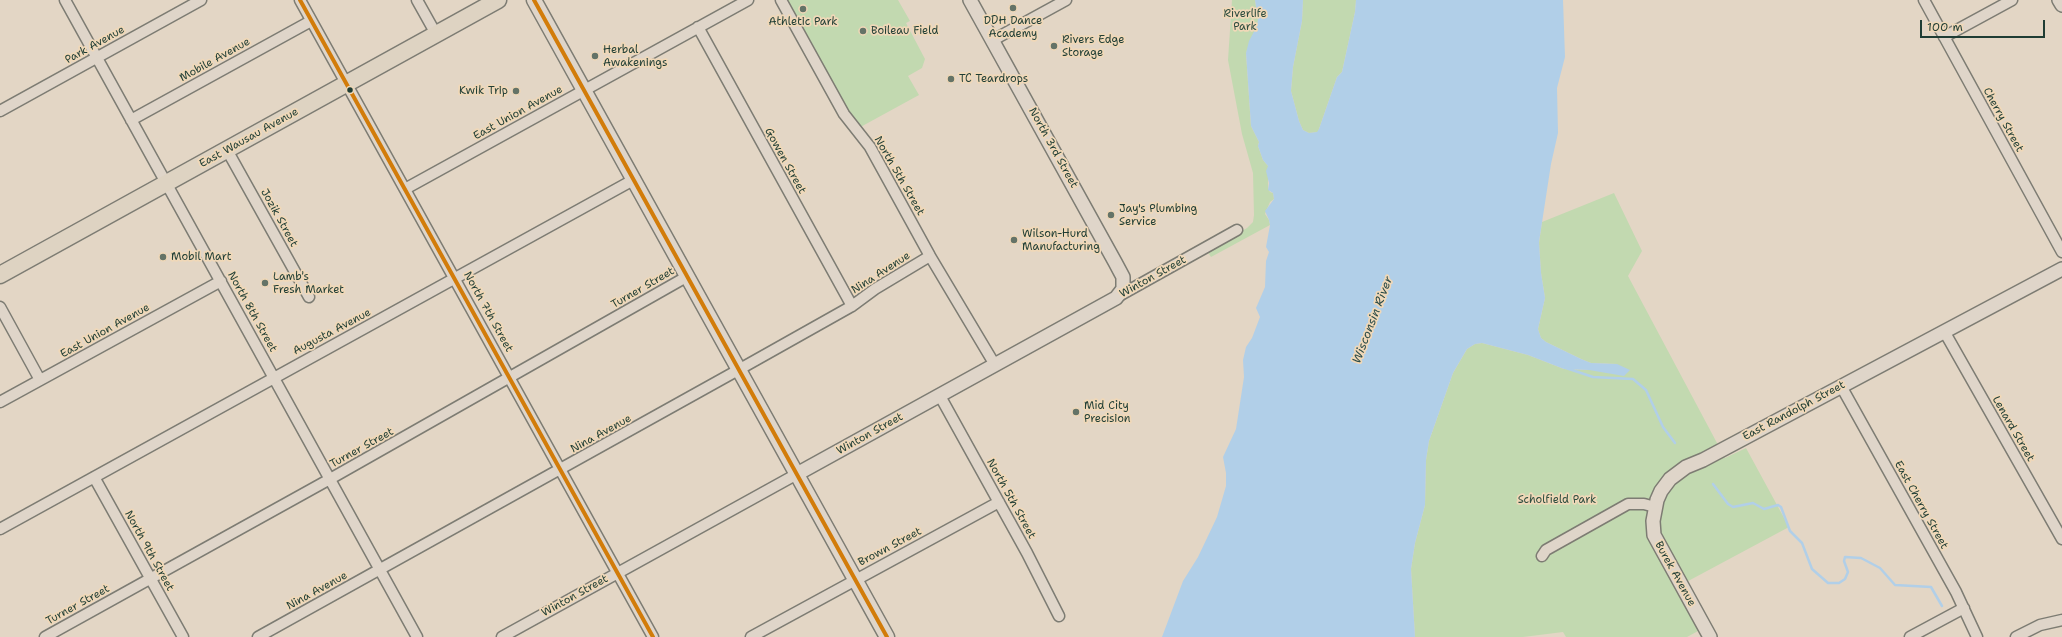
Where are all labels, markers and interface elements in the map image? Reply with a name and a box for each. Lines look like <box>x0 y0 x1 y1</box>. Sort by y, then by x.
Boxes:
marker: DDH Dance Academy <box>1008 3 1018 13</box>
marker: Athletic Park <box>798 4 808 14</box>
park label: Riverlife Park <box>1223 7 1267 33</box>
scale bar <box>1922 12 2047 38</box>
place label: DDH Dance Academy <box>984 14 1042 40</box>
place label: Athletic Park <box>768 15 838 29</box>
text: 100 m <box>1927 19 1963 35</box>
street label: Park Avenue <box>63 23 127 67</box>
place label: Boileau Field <box>871 24 938 38</box>
marker: Boileau Field <box>858 26 868 36</box>
place label: Rivers Edge Storage <box>1062 33 1125 59</box>
street label: Mobile Avenue <box>177 35 253 85</box>
marker: Rivers Edge Storage <box>1049 41 1059 51</box>
place label: Herbal Awakenings <box>603 43 667 69</box>
marker: Herbal Awakenings <box>590 51 600 61</box>
place label: TC Teardrops <box>959 72 1028 86</box>
marker: TC Teardrops <box>946 74 956 84</box>
street label: East Union Avenue <box>471 83 565 143</box>
place label: Kwik Trip <box>459 84 508 98</box>
unlabelled marker <box>345 85 355 95</box>
marker: Kwik Trip <box>511 86 521 96</box>
street label: Cherry Street <box>1980 86 2026 154</box>
street label: East Wausau Avenue <box>197 105 301 171</box>
street label: North 3rd Street <box>1025 105 1081 191</box>
street label: Gowen Street <box>761 126 809 196</box>
street label: North 5th Street <box>871 134 927 218</box>
street label: Jozik Street <box>258 187 300 249</box>
place label: Jay's Plumbing Service <box>1119 202 1197 228</box>
marker: Jay's Plumbing Service <box>1106 210 1116 220</box>
place label: Wilson-Hurd Manufacturing <box>1022 227 1100 253</box>
marker: Wilson-Hurd Manufacturing <box>1009 235 1019 245</box>
street label: Nina Avenue <box>849 249 913 297</box>
place label: Mobil Mart <box>171 250 231 264</box>
marker: Mobil Mart <box>158 252 168 262</box>
street label: Winton Street <box>1117 253 1189 301</box>
street label: Turner Street <box>609 265 677 311</box>
street label: North 8th Street <box>224 269 280 355</box>
street label: North 7th Street <box>460 269 516 355</box>
place label: Lamb's Fresh Market <box>273 270 344 296</box>
water label: Wisconsin River <box>1350 274 1396 366</box>
marker: Lamb's Fresh Market <box>260 278 270 288</box>
street label: East Union Avenue <box>58 301 152 361</box>
street label: Augusta Avenue <box>291 306 373 358</box>
street label: East Randolph Street <box>1741 378 1847 444</box>
street label: Lenard Street <box>1989 394 2037 464</box>
place label: Mid City Precision <box>1084 399 1131 425</box>
marker: Mid City Precision <box>1071 407 1081 417</box>
street label: Winton Street <box>834 410 906 458</box>
street label: Nina Avenue <box>568 412 634 456</box>
street label: Turner Street <box>328 425 396 471</box>
street label: North 5th Street <box>984 457 1038 541</box>
street label: East Cherry Street <box>1891 459 1951 551</box>
park label: Scholfield Park <box>1518 493 1596 507</box>
street label: North 9th Street <box>121 508 177 594</box>
street label: Brown Street <box>856 525 924 569</box>
street label: Burek Avenue <box>1652 539 1698 609</box>
street label: Nina Avenue <box>284 569 350 613</box>
street label: Winton Street <box>539 572 611 620</box>
street label: Turner Street <box>44 582 112 628</box>

